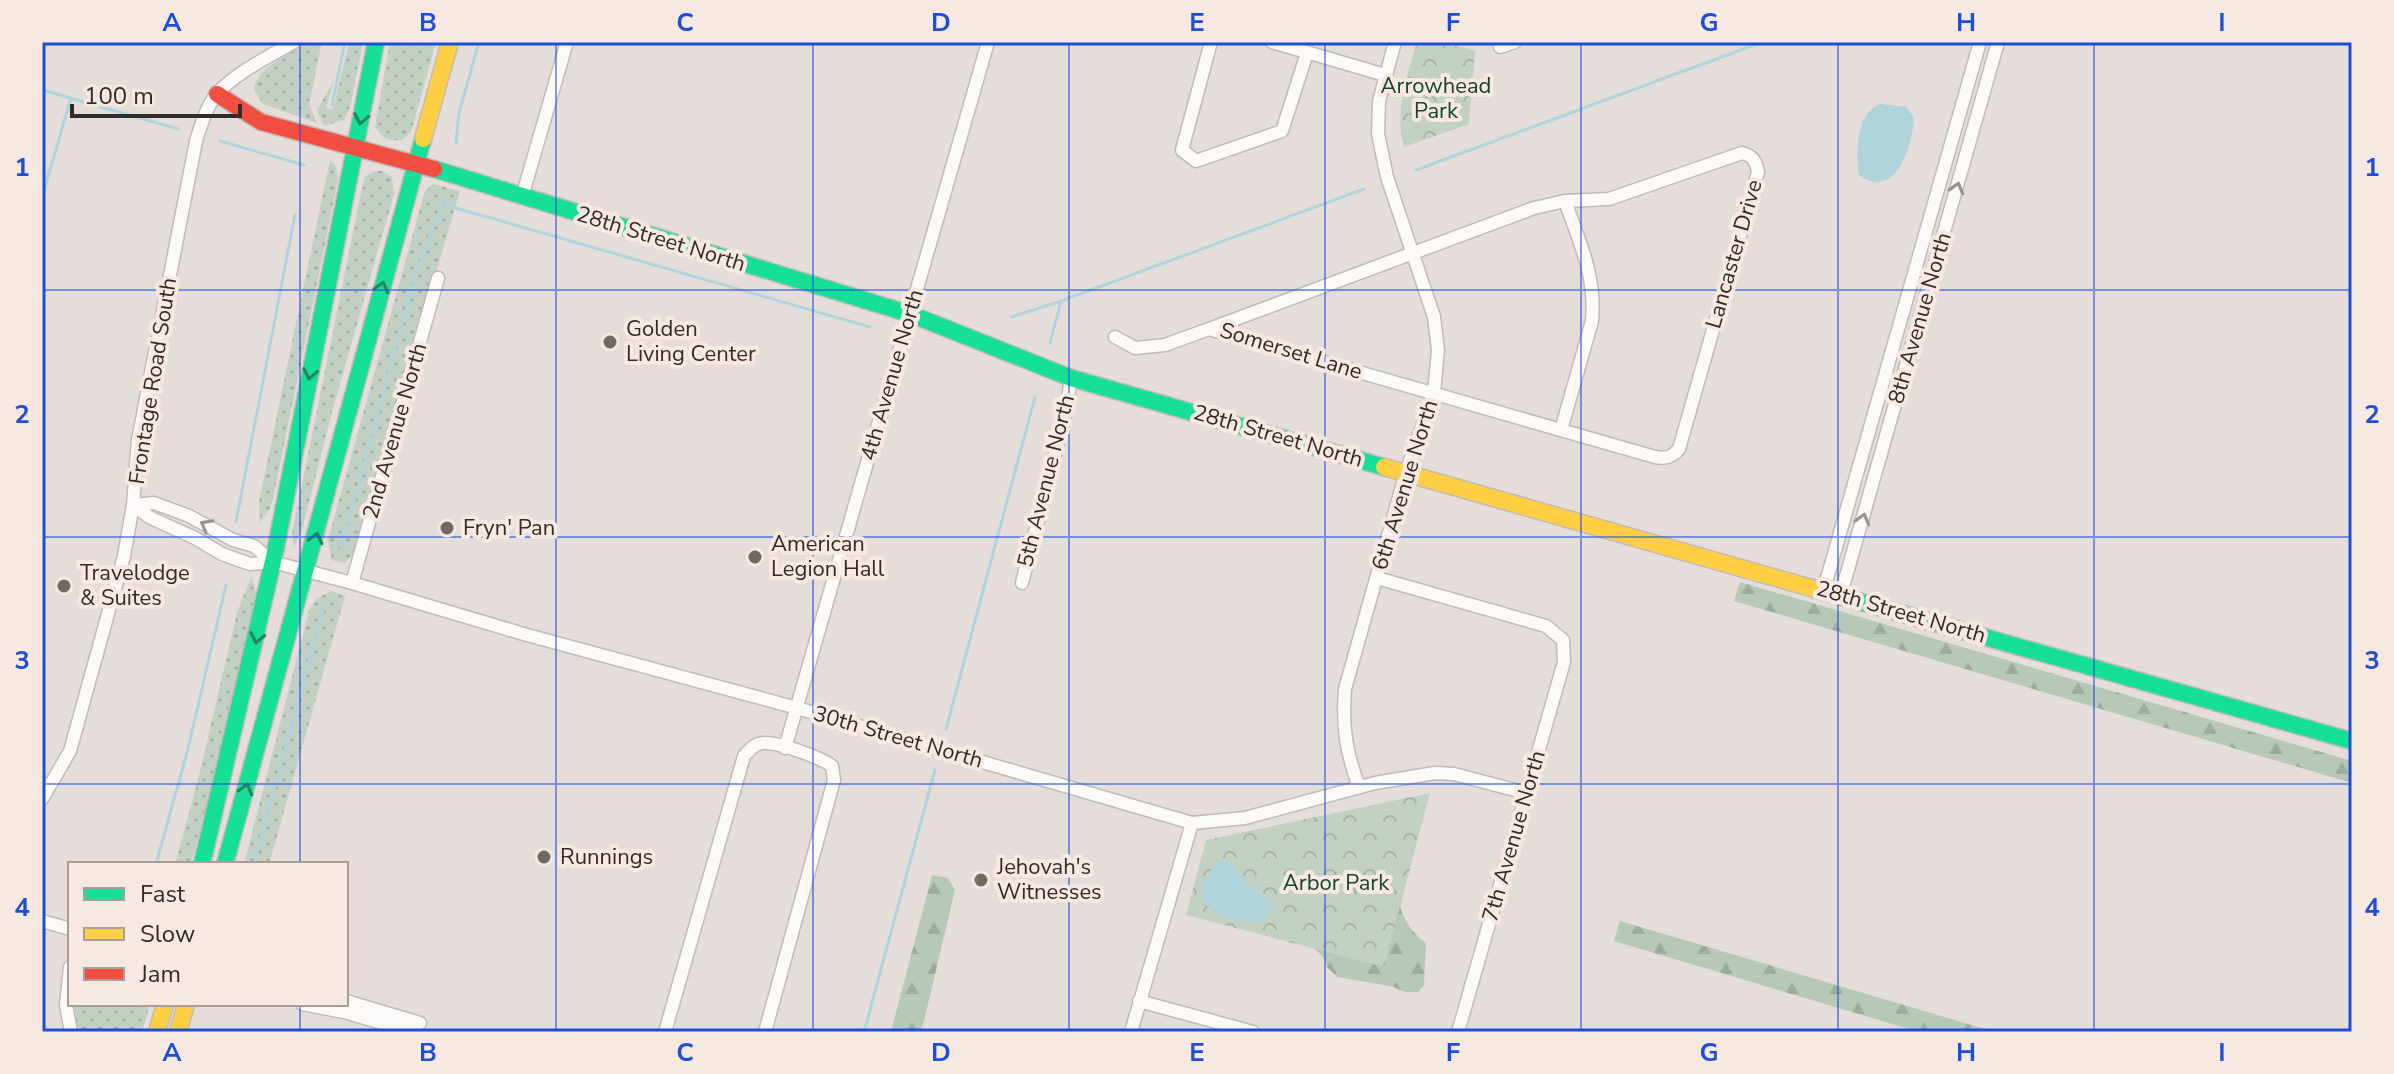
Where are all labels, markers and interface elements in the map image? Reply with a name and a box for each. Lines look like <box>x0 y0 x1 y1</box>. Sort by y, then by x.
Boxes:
text: A <box>162 5 182 40</box>
text: B <box>419 5 437 40</box>
text: C <box>676 5 694 40</box>
text: D <box>931 5 951 40</box>
text: E <box>1189 5 1205 40</box>
text: F <box>1446 5 1460 40</box>
text: G <box>1699 5 1719 40</box>
text: H <box>1956 5 1976 40</box>
text: I <box>2218 5 2226 40</box>
scale bar <box>72 68 240 118</box>
park label: Arrowhead Park <box>1381 71 1491 126</box>
text: 100 m <box>84 80 154 112</box>
one-way arrow <box>353 112 370 125</box>
text: 1 <box>14 150 30 185</box>
text: 1 <box>2364 150 2380 185</box>
street label: Lancaster Drive <box>1698 176 1770 332</box>
one-way arrow <box>1948 182 1964 196</box>
street label: 28th Street North <box>573 199 749 279</box>
street label: 8th Avenue North <box>1881 229 1959 407</box>
street label: Frontage Road South <box>122 275 184 487</box>
one-way arrow <box>373 281 390 295</box>
street label: 4th Avenue North <box>853 286 931 464</box>
place label: Golden Living Center <box>626 314 756 369</box>
street label: Somerset Lane <box>1216 315 1366 387</box>
marker: Golden Living Center <box>601 333 619 351</box>
street label: 2nd Avenue North <box>356 339 434 523</box>
one-way arrow <box>303 367 320 380</box>
street label: 5th Avenue North <box>1010 392 1082 570</box>
street label: 6th Avenue North <box>1365 396 1445 574</box>
text: 2 <box>14 397 30 432</box>
street label: 28th Street North <box>1190 397 1366 475</box>
text: 2 <box>2364 397 2380 432</box>
place label: Fryn' Pan <box>463 513 555 543</box>
one-way arrow <box>1854 513 1870 527</box>
one-way arrow <box>200 519 215 535</box>
marker: Fryn' Pan <box>438 519 456 537</box>
place label: American Legion Hall <box>771 529 885 584</box>
one-way arrow <box>307 532 324 546</box>
marker: American Legion Hall <box>746 548 764 566</box>
place label: Travelodge & Suites <box>80 558 190 613</box>
street label: 28th Street North <box>1813 573 1989 651</box>
marker: Travelodge & Suites <box>55 577 73 595</box>
one-way arrow <box>249 631 266 644</box>
text: 3 <box>14 643 30 678</box>
text: 3 <box>2364 643 2380 678</box>
street label: 30th Street North <box>810 698 986 776</box>
street label: 7th Avenue North <box>1475 747 1553 925</box>
one-way arrow <box>237 782 254 796</box>
place label: Runnings <box>560 842 653 872</box>
marker: Runnings <box>535 848 553 866</box>
place label: Jehovah's Witnesses <box>996 852 1102 907</box>
legend <box>68 862 348 1006</box>
park label: Arbor Park <box>1283 868 1390 898</box>
marker: Jehovah's Witnesses <box>972 871 990 889</box>
text: Fast <box>140 878 186 910</box>
text: 4 <box>14 890 30 925</box>
text: 4 <box>2364 890 2380 925</box>
text: Slow <box>140 918 195 950</box>
text: Jam <box>139 958 181 990</box>
text: A <box>162 1035 182 1070</box>
text: B <box>419 1035 437 1070</box>
text: C <box>676 1035 694 1070</box>
text: D <box>931 1035 951 1070</box>
text: E <box>1189 1035 1205 1070</box>
text: F <box>1446 1035 1460 1070</box>
text: G <box>1699 1035 1719 1070</box>
text: H <box>1956 1035 1976 1070</box>
text: I <box>2218 1035 2226 1070</box>

